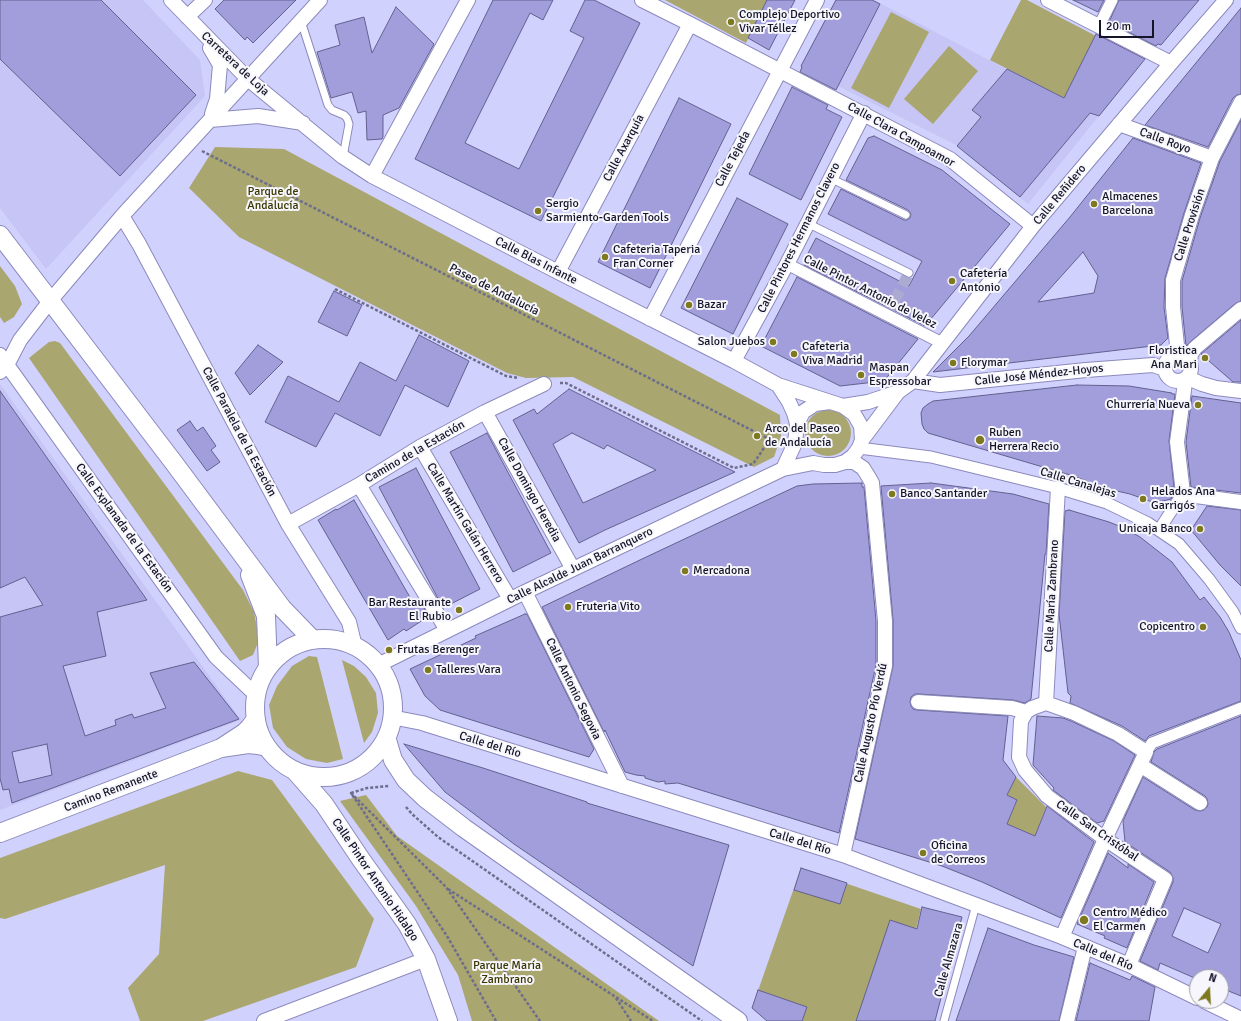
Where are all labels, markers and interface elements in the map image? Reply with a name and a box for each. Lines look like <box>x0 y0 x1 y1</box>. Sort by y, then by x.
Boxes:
place label: Complejo Deportivo Vivar Téllez <box>739 8 840 36</box>
scale bar <box>1101 12 1156 38</box>
marker: Complejo Deportivo Vivar Téllez <box>726 17 736 27</box>
text: 20 m <box>1106 19 1131 34</box>
street label: Carretera de Loja <box>198 29 272 99</box>
street label: Calle Clara Campoamor <box>845 100 957 170</box>
street label: Calle Axarquía <box>600 112 648 184</box>
street label: Calle Royo <box>1137 125 1193 157</box>
street label: Calle Tejeda <box>712 129 754 189</box>
street label: Calle Pintores Hermanos Clavero <box>755 160 843 316</box>
street label: Calle Reñidero <box>1031 162 1089 228</box>
park label: Parque de Andalucía <box>247 185 299 213</box>
street label: Calle Provisión <box>1171 187 1209 263</box>
place label: Almacenes Barcelona <box>1102 190 1158 218</box>
place label: Sergio Sarmiento-Garden Tools <box>546 197 669 225</box>
marker: Almacenes Barcelona <box>1089 199 1099 209</box>
marker: Sergio Sarmiento-Garden Tools <box>533 206 543 216</box>
street label: Calle Blas Infante <box>493 234 579 288</box>
place label: Cafeteria Taperia Fran Corner <box>613 243 700 271</box>
marker: Cafeteria Taperia Fran Corner <box>600 252 610 262</box>
street label: Calle Pintor Antonio de Velez <box>801 252 939 332</box>
street label: Paseo de Andalucía <box>447 261 541 319</box>
place label: Cafetería Antonio <box>960 267 1007 295</box>
marker: Cafetería Antonio <box>947 276 957 286</box>
place label: Bazar <box>697 298 726 312</box>
marker: Bazar <box>684 300 694 310</box>
place label: Salon Juebos <box>698 335 765 349</box>
marker: Salon Juebos <box>768 337 778 347</box>
place label: Cafeteria Viva Madrid <box>802 340 863 368</box>
place label: Floristica Ana Mari <box>1149 344 1197 372</box>
marker: Cafeteria Viva Madrid <box>789 349 799 359</box>
marker: Floristica Ana Mari <box>1200 353 1210 363</box>
place label: Florymar <box>961 356 1007 370</box>
marker: Florymar <box>948 358 958 368</box>
place label: Maspan Espressobar <box>869 361 931 389</box>
street label: Calle José Méndez-Hoyos <box>974 361 1104 389</box>
street label: Calle Paralela de la Estación <box>199 365 279 499</box>
marker: Maspan Espressobar <box>856 370 866 380</box>
place label: Churrería Nueva <box>1106 398 1190 412</box>
marker: Churrería Nueva <box>1193 400 1203 410</box>
street label: Camino de la Estación <box>363 418 467 486</box>
place label: Arco del Paseo de Andalucía <box>765 422 840 450</box>
place label: Ruben Herrera Recio <box>989 426 1059 454</box>
marker: Arco del Paseo de Andalucía <box>752 431 762 441</box>
marker: Ruben Herrera Recio <box>974 434 986 446</box>
street label: Calle Domingo Heredia <box>494 435 564 545</box>
street label: Calle Martín Galán Herrero <box>423 460 507 586</box>
street label: Calle Explanada de la Estación <box>72 461 176 595</box>
street label: Calle Canalejas <box>1038 465 1118 501</box>
place label: Helados Ana Garrigós <box>1151 485 1215 513</box>
place label: Banco Santander <box>900 487 987 501</box>
marker: Banco Santander <box>887 489 897 499</box>
marker: Helados Ana Garrigós <box>1138 494 1148 504</box>
place label: Unicaja Banco <box>1119 522 1192 536</box>
street label: Calle Alcalde Juan Barranquero <box>505 524 655 608</box>
marker: Unicaja Banco <box>1195 524 1205 534</box>
street label: Calle María Zambrano <box>1042 539 1062 653</box>
place label: Mercadona <box>693 564 750 578</box>
marker: Mercadona <box>680 566 690 576</box>
place label: Bar Restaurante El Rubio <box>368 596 451 624</box>
place label: Fruteria Vito <box>576 600 640 614</box>
marker: Fruteria Vito <box>563 602 573 612</box>
marker: Bar Restaurante El Rubio <box>454 605 464 615</box>
place label: Copicentro <box>1139 620 1195 634</box>
marker: Copicentro <box>1198 622 1208 632</box>
street label: Calle Antonio Segovia <box>542 636 604 742</box>
place label: Frutas Berenger <box>397 643 479 657</box>
marker: Frutas Berenger <box>384 645 394 655</box>
street label: Calle Augusto Pío Verdú <box>851 662 891 784</box>
place label: Talleres Vara <box>436 663 501 677</box>
marker: Talleres Vara <box>423 665 433 675</box>
street label: Calle del Río <box>457 729 523 761</box>
street label: Camino Remanente <box>62 766 160 816</box>
street label: Calle San Cristóbal <box>1053 797 1141 865</box>
street label: Calle Pintor Antonio Hidalgo <box>328 816 422 944</box>
street label: Calle del Río <box>767 826 833 858</box>
place label: Oficina de Correos <box>931 839 986 867</box>
marker: Oficina de Correos <box>918 848 928 858</box>
place label: Centro Médico El Carmen <box>1093 906 1167 934</box>
marker: Centro Médico El Carmen <box>1078 914 1090 926</box>
street label: Calle Almazara <box>931 921 967 999</box>
street label: Calle del Río <box>1071 936 1135 974</box>
park label: Parque María Zambrano <box>473 959 541 987</box>
north arrow <box>1189 969 1229 1009</box>
text: N <box>1207 971 1218 985</box>

